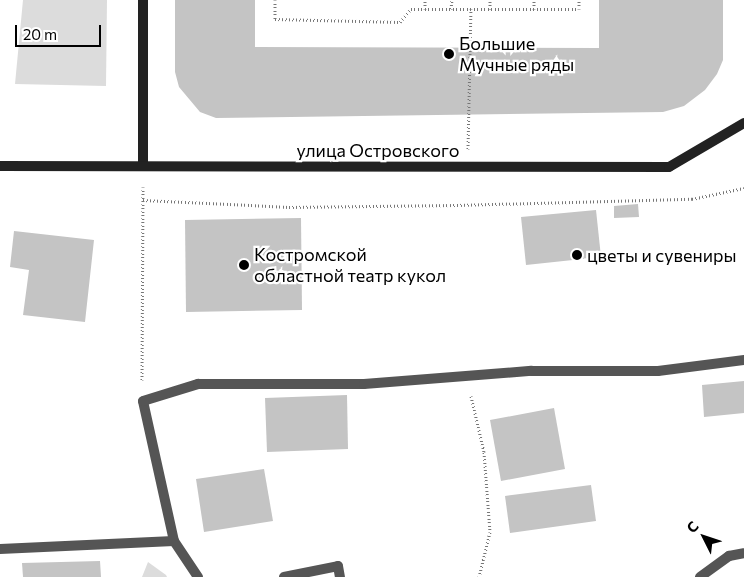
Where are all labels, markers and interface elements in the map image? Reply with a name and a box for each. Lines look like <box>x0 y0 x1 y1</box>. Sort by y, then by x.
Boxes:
scale bar <box>18 15 104 47</box>
text: 20 m <box>23 25 57 43</box>
place label: Большие Мучные ряды <box>459 33 574 76</box>
marker: Большие Мучные ряды <box>443 48 455 60</box>
street label: улица Островского <box>297 139 459 161</box>
place label: Костромской областной театр кукол <box>254 244 446 286</box>
place label: цветы и сувениры <box>587 244 737 266</box>
marker: цветы и сувениры <box>571 249 583 261</box>
marker: Костромской областной театр кукол <box>238 259 250 271</box>
north arrow <box>679 512 729 562</box>
text: С <box>683 518 702 536</box>

